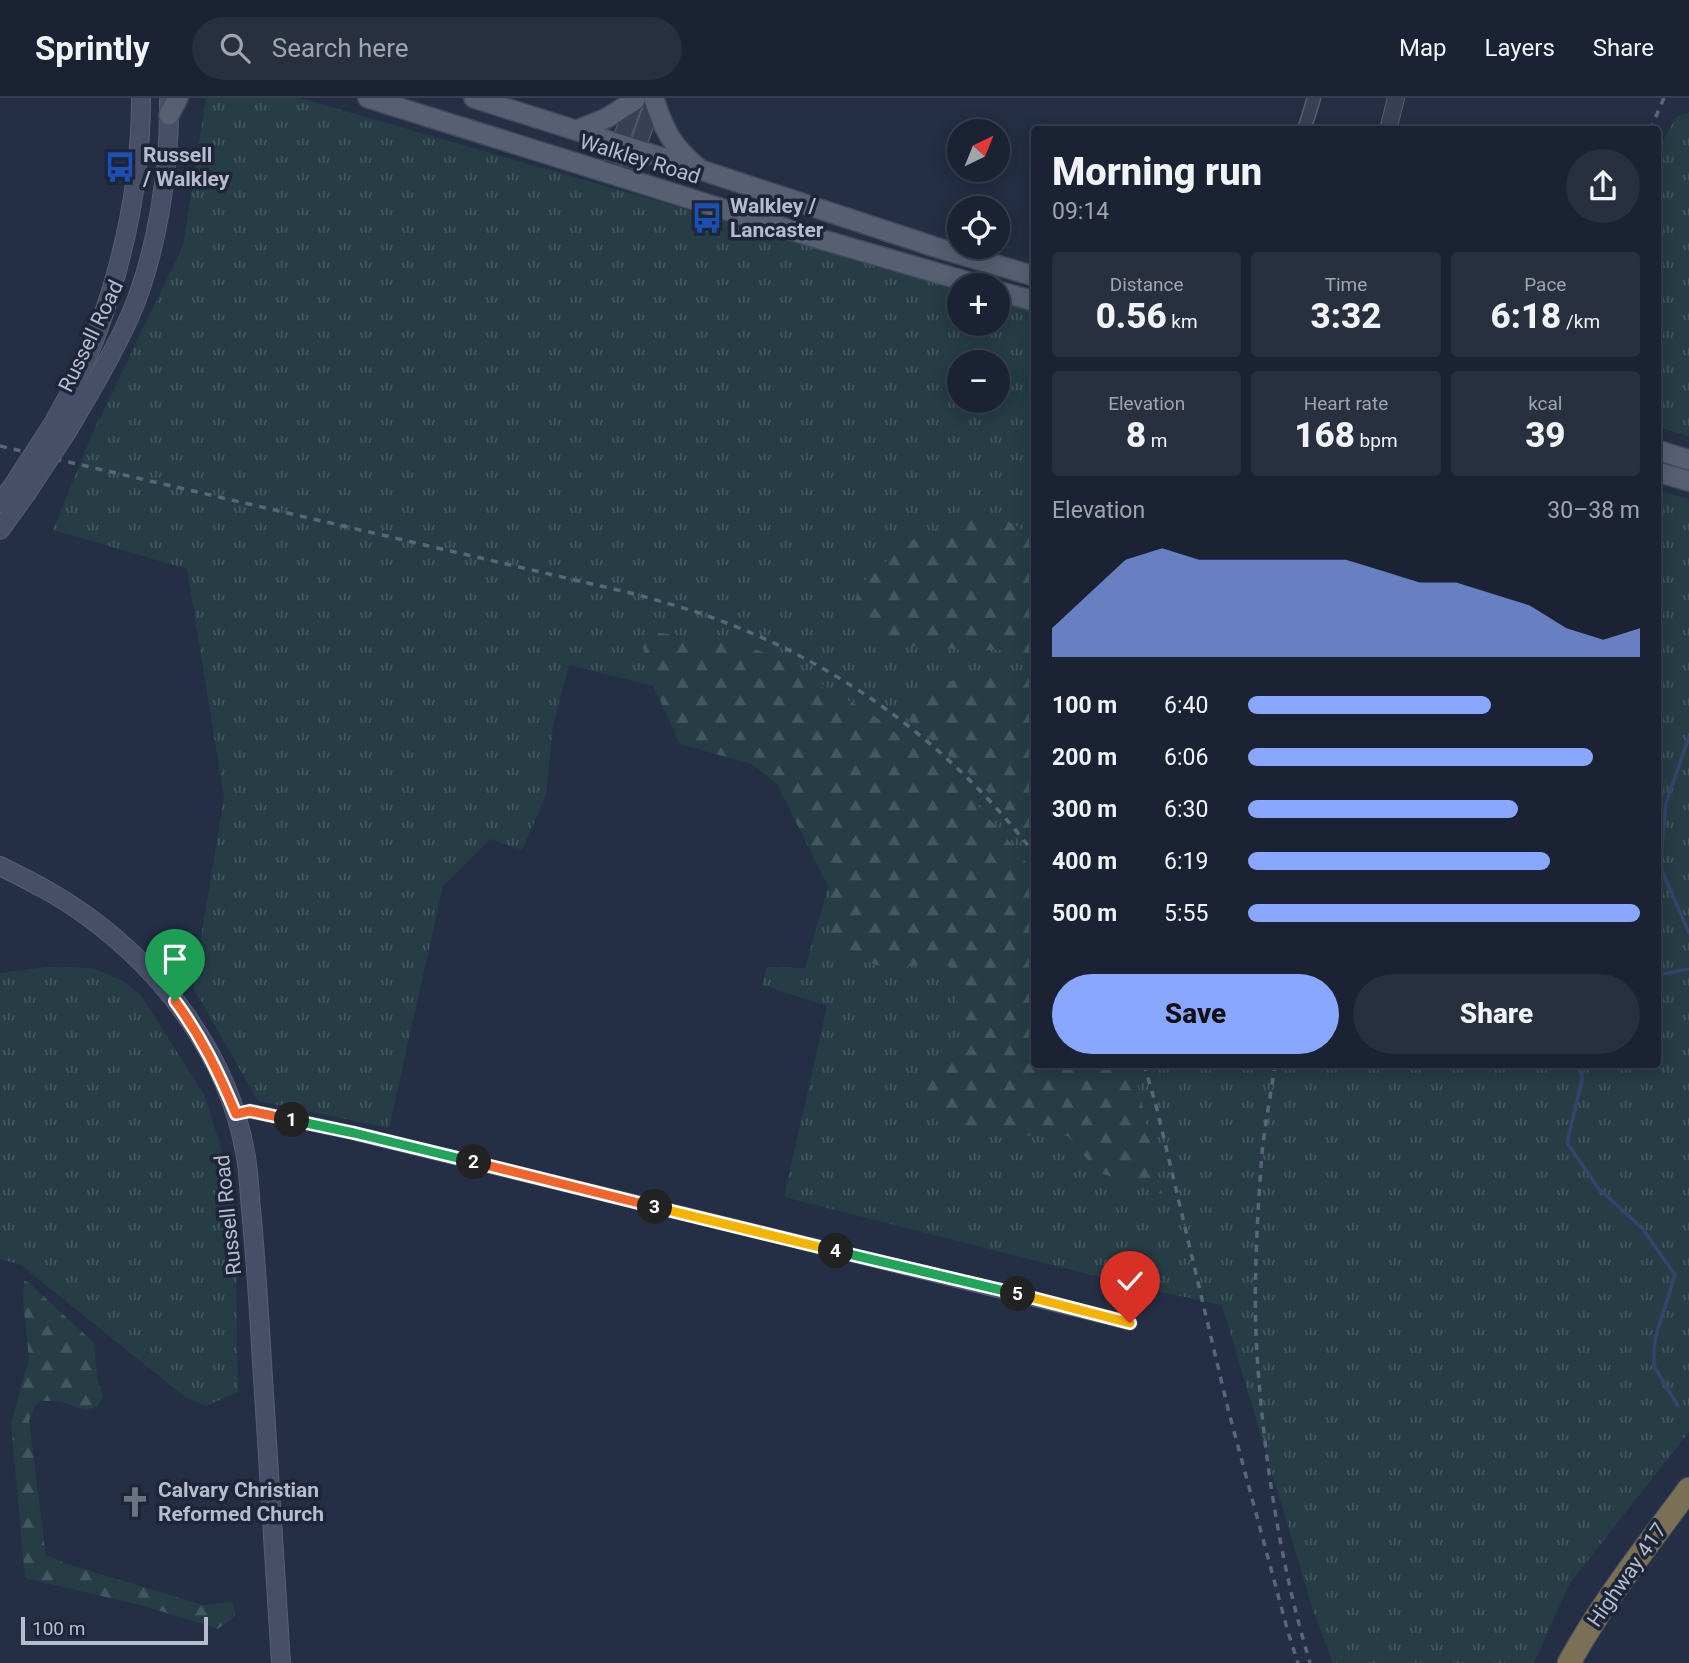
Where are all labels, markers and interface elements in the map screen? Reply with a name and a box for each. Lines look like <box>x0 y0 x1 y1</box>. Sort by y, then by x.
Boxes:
search box <box>192 17 682 80</box>
text: Sprintly <box>35 29 150 68</box>
icon: search <box>216 29 254 67</box>
text: Search here <box>272 33 409 63</box>
text: Map <box>1399 34 1447 62</box>
text: Layers <box>1485 34 1555 62</box>
text: Share <box>1593 34 1654 62</box>
north arrow <box>947 119 1010 182</box>
map controls <box>947 119 1010 413</box>
street label: Walkley Road <box>577 129 703 189</box>
place label: Russell / Walkley <box>142 143 230 191</box>
button: share <box>1566 149 1640 223</box>
bus stop icon: Russell / Walkley <box>103 150 137 184</box>
text: Morning run <box>1052 150 1262 194</box>
place label: Walkley / Lancaster <box>730 194 824 242</box>
button: locate <box>947 196 1010 259</box>
text: 09:14 <box>1052 198 1109 225</box>
bus stop icon: Walkley / Lancaster <box>690 201 724 235</box>
button: + <box>947 273 1010 336</box>
text: Distance <box>1110 273 1184 296</box>
text: Time <box>1325 273 1367 296</box>
text: Pace <box>1524 273 1566 296</box>
street label: Russell Road <box>54 276 128 396</box>
text: 0.56 <box>1096 296 1167 337</box>
text: 3:32 <box>1311 296 1381 337</box>
text: 6:18 <box>1491 296 1561 337</box>
text: km <box>1167 310 1198 333</box>
text: /km <box>1561 310 1600 333</box>
button: − <box>947 350 1010 413</box>
text: Elevation <box>1108 392 1185 415</box>
text: Heart rate <box>1304 392 1388 415</box>
text: kcal <box>1528 392 1563 415</box>
text: 8 <box>1126 415 1146 456</box>
text: 168 <box>1294 415 1355 456</box>
text: 39 <box>1525 415 1566 456</box>
text: m <box>1146 429 1167 452</box>
text: bpm <box>1355 429 1398 452</box>
text: Elevation <box>1052 497 1145 524</box>
text: 30–38 m <box>1547 497 1640 524</box>
text: 100 m <box>1052 692 1117 719</box>
text: 6:40 <box>1164 692 1208 719</box>
text: 200 m <box>1052 744 1117 771</box>
text: 6:06 <box>1164 744 1208 771</box>
text: 300 m <box>1052 796 1117 823</box>
text: 6:30 <box>1164 796 1208 823</box>
text: 400 m <box>1052 848 1117 875</box>
text: 6:19 <box>1164 848 1208 875</box>
text: 500 m <box>1052 900 1117 927</box>
text: 5:55 <box>1164 900 1208 927</box>
pin <box>145 929 205 1001</box>
icon: arrive <box>156 940 194 978</box>
button: Save <box>1052 974 1339 1054</box>
button: Share <box>1353 974 1640 1054</box>
pin: 1 <box>274 1102 310 1138</box>
text: 1 <box>286 1108 297 1131</box>
pin: 2 <box>456 1144 491 1180</box>
text: 2 <box>468 1150 479 1173</box>
street label: Russell Road <box>210 1154 246 1276</box>
pin: 3 <box>638 1190 672 1224</box>
text: 3 <box>649 1195 660 1218</box>
pin: 4 <box>818 1234 854 1268</box>
text: 4 <box>830 1239 841 1262</box>
pin <box>1100 1251 1160 1323</box>
icon: check <box>1111 1262 1149 1300</box>
pin: 5 <box>1000 1276 1036 1312</box>
text: 5 <box>1012 1282 1023 1305</box>
place label: Calvary Christian Reformed Church <box>158 1478 324 1526</box>
church icon: Calvary Christian Reformed Church <box>118 1485 152 1519</box>
street label: Highway 417 <box>1582 1519 1672 1631</box>
scale bar <box>21 1614 208 1646</box>
text: 100 m <box>32 1617 85 1640</box>

